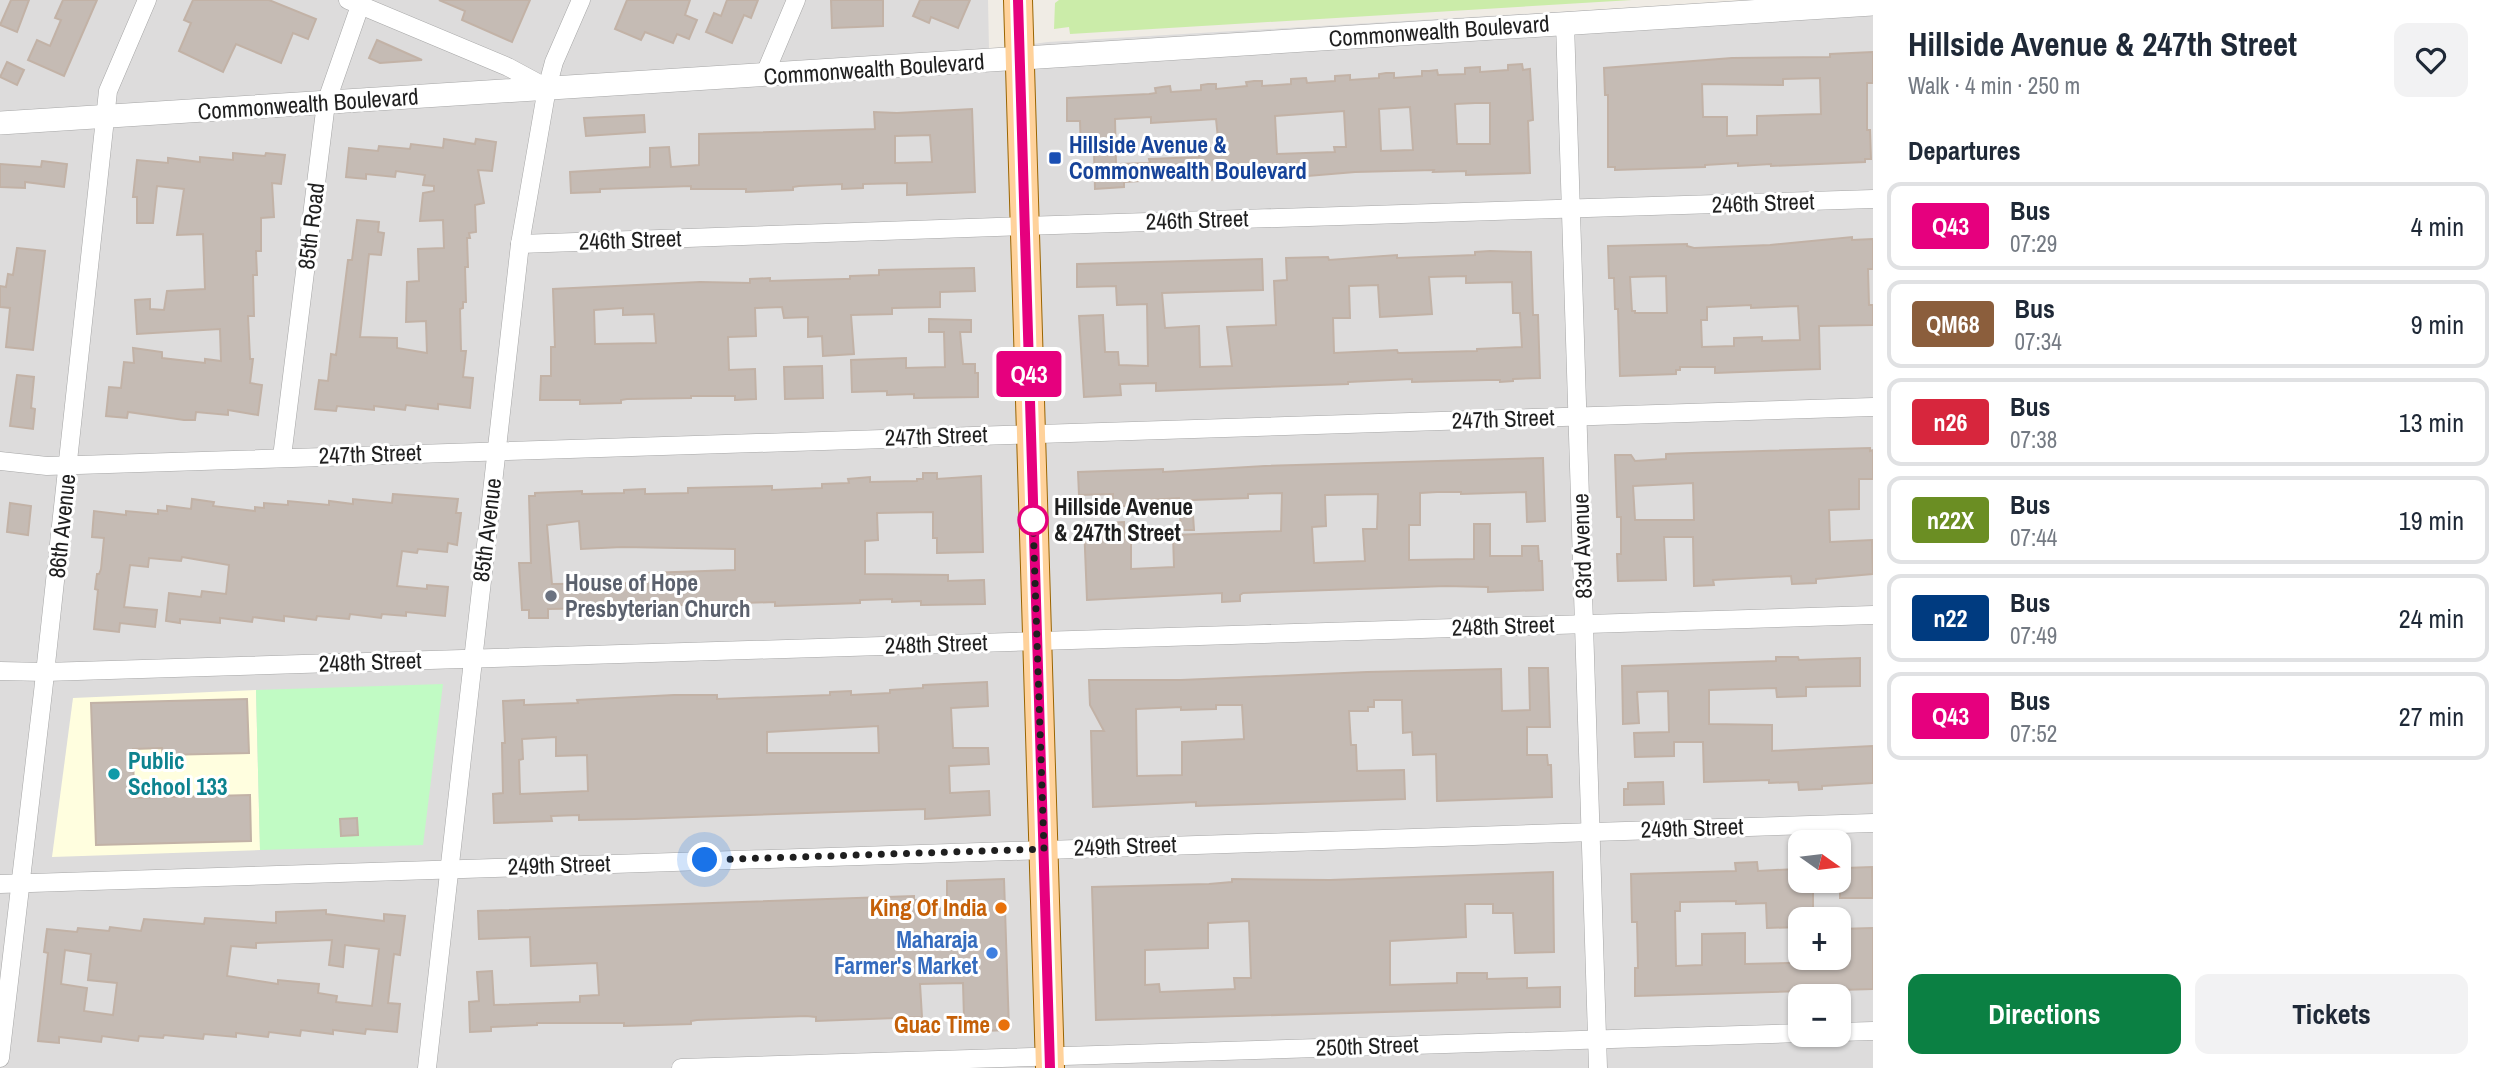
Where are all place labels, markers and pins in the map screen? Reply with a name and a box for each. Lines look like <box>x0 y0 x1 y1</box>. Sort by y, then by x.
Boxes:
place label: Hillside Avenue & Commonwealth Boulevard <box>1069 129 1307 186</box>
marker: Hillside Avenue & Commonwealth Boulevard <box>1047 150 1063 166</box>
place label: Hillside Avenue & 247th Street <box>1054 491 1193 548</box>
marker: Hillside Avenue & 247th Street <box>1018 505 1048 535</box>
place label: House of Hope Presbyterian Church <box>565 567 751 624</box>
marker: House of Hope Presbyterian Church <box>543 588 559 604</box>
place label: Public School 133 <box>128 745 228 802</box>
marker: Public School 133 <box>106 766 122 782</box>
place label: King Of India <box>870 892 988 923</box>
marker: King Of India <box>993 900 1009 916</box>
place label: Maharaja Farmer's Market <box>834 924 979 981</box>
marker: Maharaja Farmer's Market <box>984 945 1000 961</box>
place label: Guac Time <box>894 1009 990 1040</box>
marker: Guac Time <box>996 1017 1012 1033</box>

